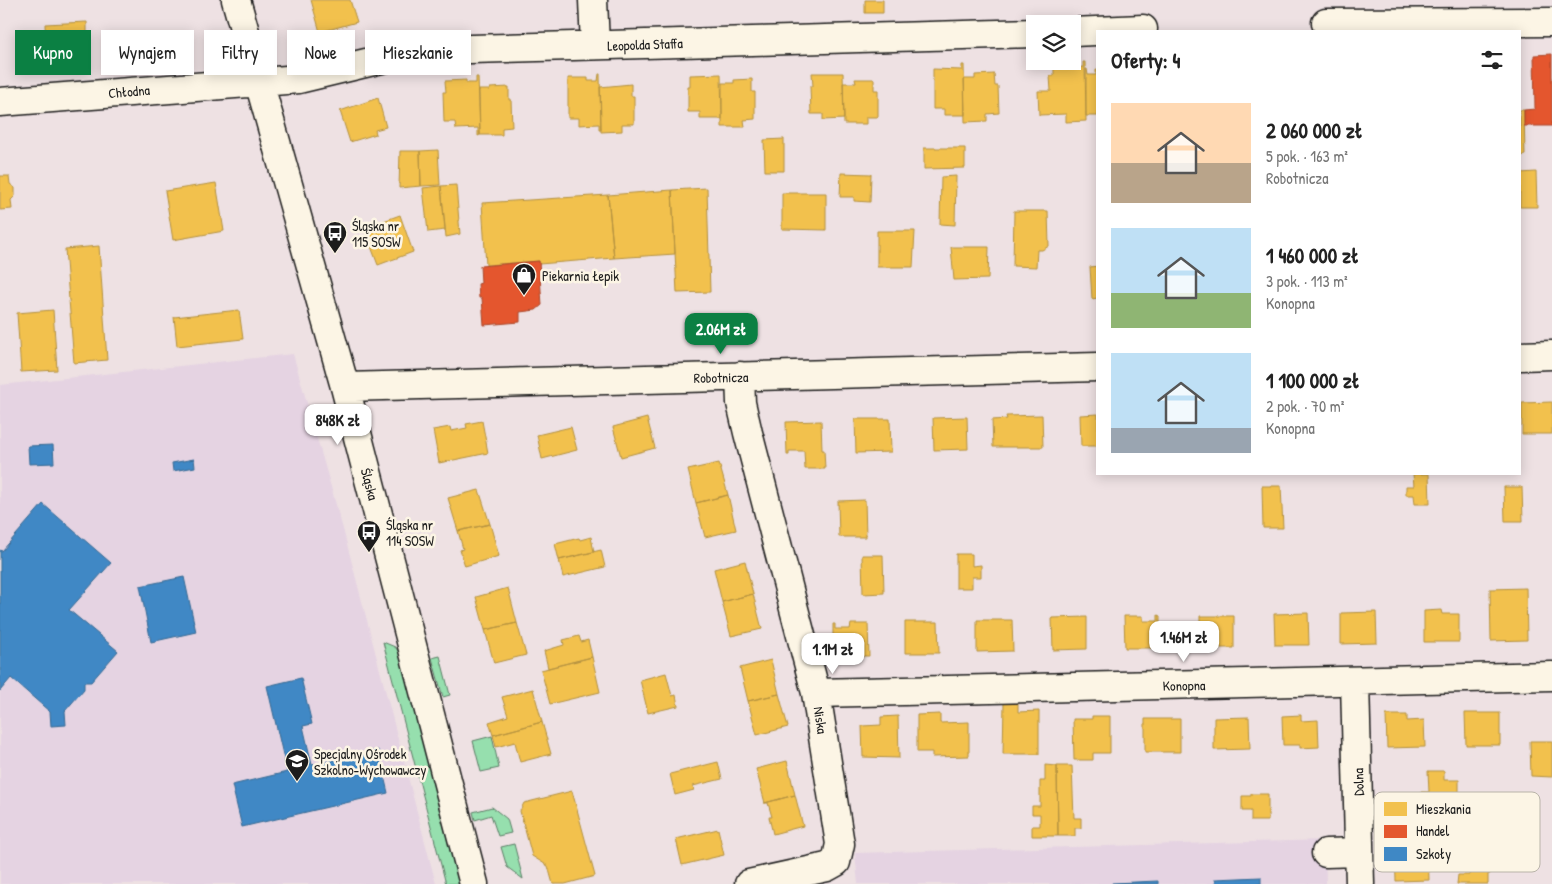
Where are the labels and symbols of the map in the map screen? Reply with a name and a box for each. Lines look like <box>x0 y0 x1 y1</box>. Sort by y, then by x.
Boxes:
street label: Leopolda Staffa <box>607 33 684 56</box>
street label: Chłodna <box>107 80 151 102</box>
place label: Śląska nr 115 SOSW <box>352 216 401 251</box>
bus stop icon: Śląska nr 115 SOSW <box>322 220 348 254</box>
shop icon: Piekarnia Łepik <box>511 262 537 296</box>
place label: Piekarnia Łepik <box>542 266 619 286</box>
pin: 2.06M zł <box>669 312 773 355</box>
street label: Robotnicza <box>694 367 749 387</box>
pin: 848K zł <box>292 404 384 446</box>
street label: Śląska <box>357 466 383 503</box>
place label: Śląska nr 114 SOSW <box>386 515 434 550</box>
bus stop icon: Śląska nr 114 SOSW <box>356 519 382 553</box>
pin: 1.46M zł <box>1132 620 1236 663</box>
pin: 1.1M zł <box>787 632 879 675</box>
street label: Konopna <box>1162 675 1206 696</box>
street label: Niska <box>809 705 833 735</box>
place label: Specjalny Ośrodek Szkolno-Wychowawczy <box>314 744 427 780</box>
school or university icon: Specjalny Ośrodek Szkolno-Wychowawczy <box>284 748 310 782</box>
street label: Dolna <box>1348 767 1368 796</box>
legend <box>1374 792 1540 872</box>
text: Mieszkania <box>1416 799 1471 818</box>
text: Handel <box>1416 821 1449 840</box>
text: Szkoły <box>1416 844 1451 864</box>

